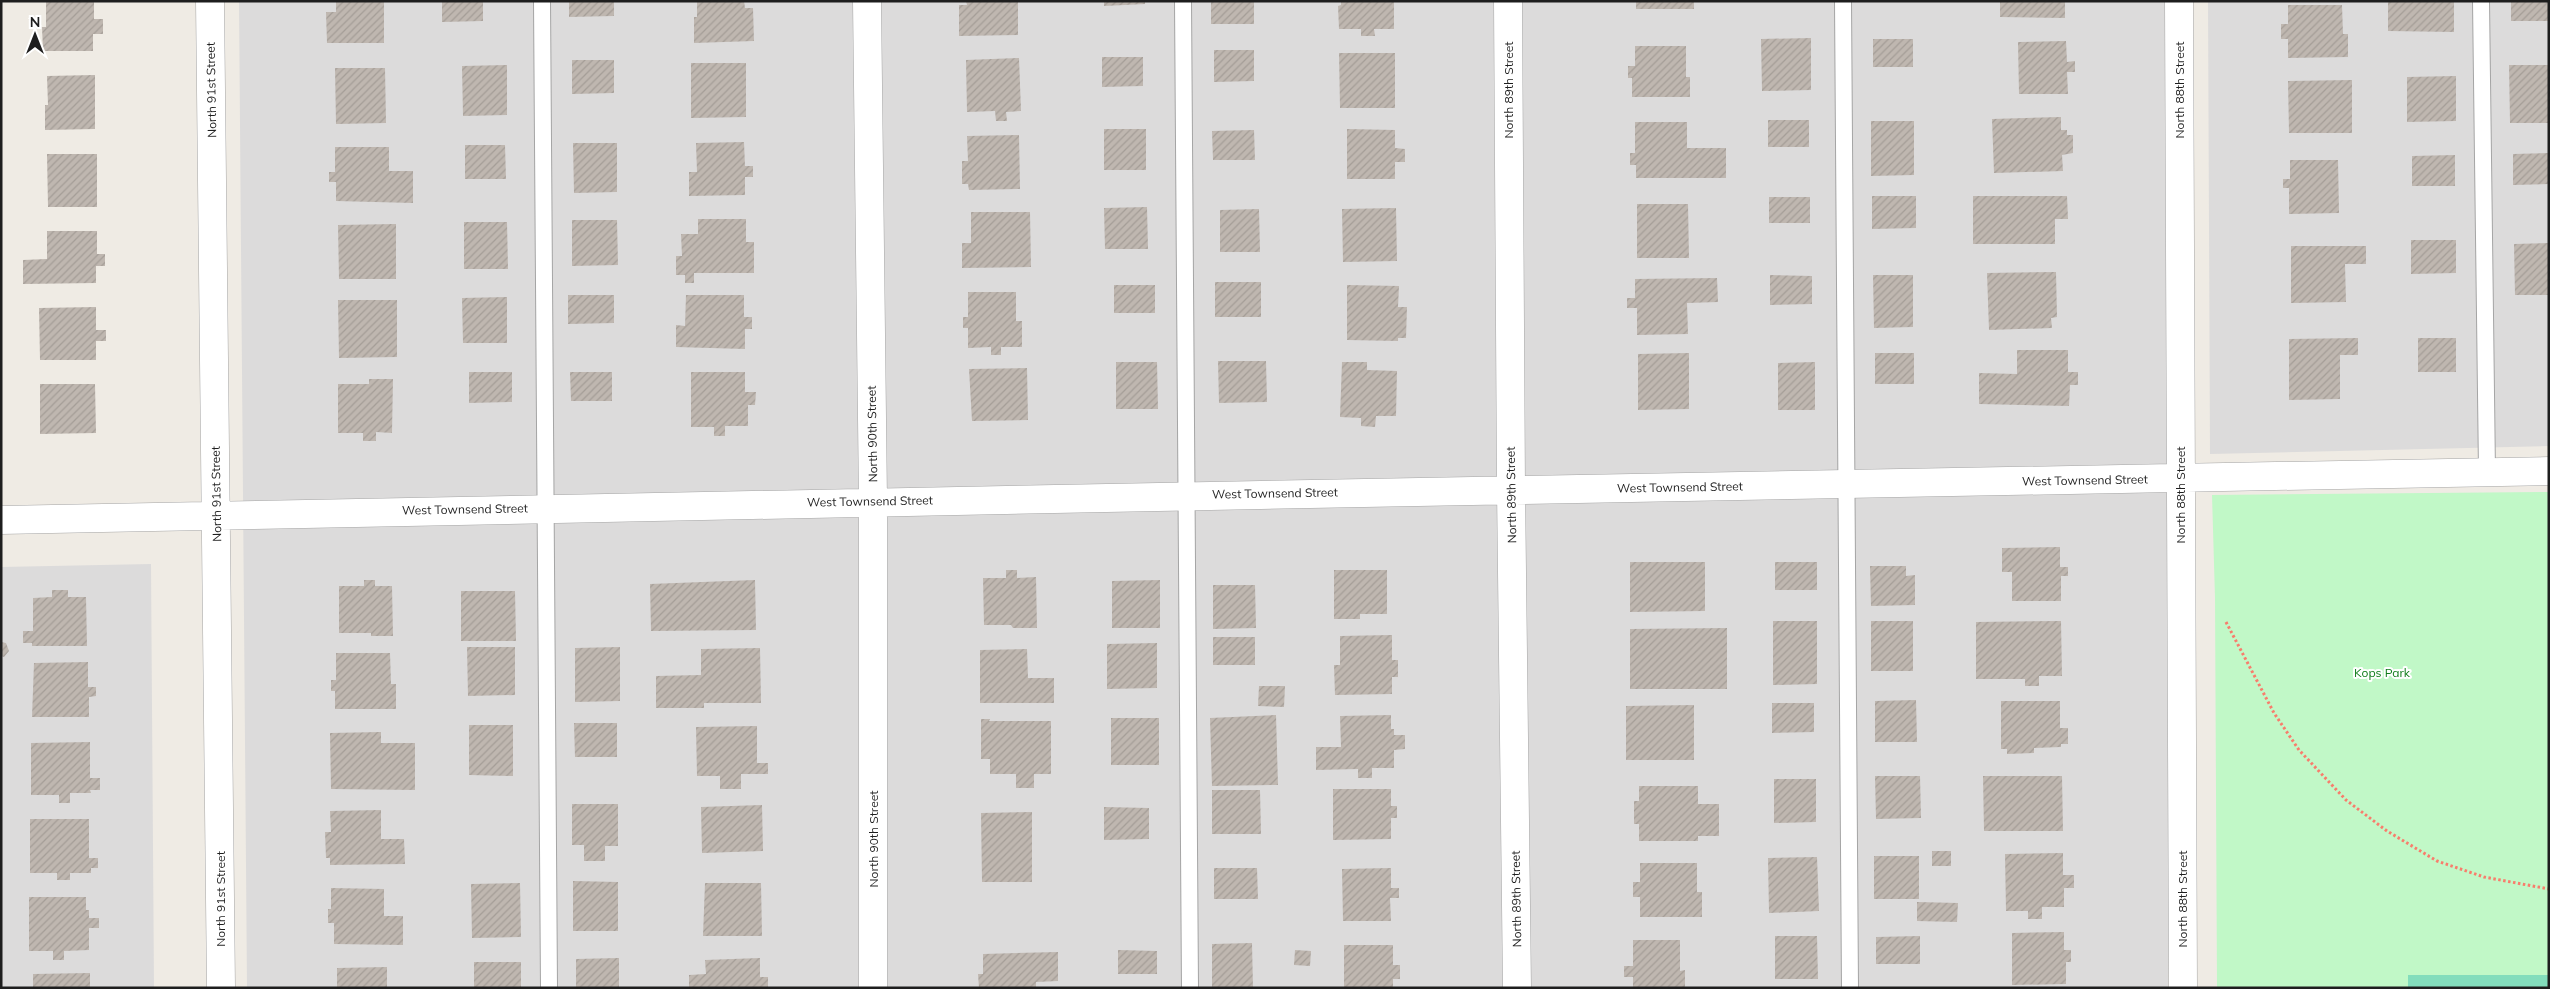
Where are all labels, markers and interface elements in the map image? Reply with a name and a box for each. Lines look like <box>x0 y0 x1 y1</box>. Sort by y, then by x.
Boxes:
north arrow <box>10 10 60 60</box>
text: N <box>30 13 40 31</box>
street label: North 91st Street <box>203 42 219 138</box>
street label: North 89th Street <box>1501 42 1516 138</box>
street label: North 88th Street <box>2172 42 2187 138</box>
street label: North 90th Street <box>864 385 880 483</box>
street label: North 91st Street <box>208 446 224 542</box>
street label: North 89th Street <box>1503 446 1519 544</box>
street label: North 88th Street <box>2173 447 2188 543</box>
street label: West Townsend Street <box>2022 471 2148 489</box>
street label: West Townsend Street <box>1617 478 1743 496</box>
street label: West Townsend Street <box>1212 484 1338 502</box>
street label: West Townsend Street <box>807 492 933 510</box>
street label: West Townsend Street <box>402 500 528 518</box>
park label: Kops Park <box>2354 665 2411 680</box>
street label: North 90th Street <box>866 791 881 887</box>
street label: North 89th Street <box>1508 850 1524 948</box>
street label: North 91st Street <box>213 851 228 947</box>
street label: North 88th Street <box>2175 851 2190 947</box>

